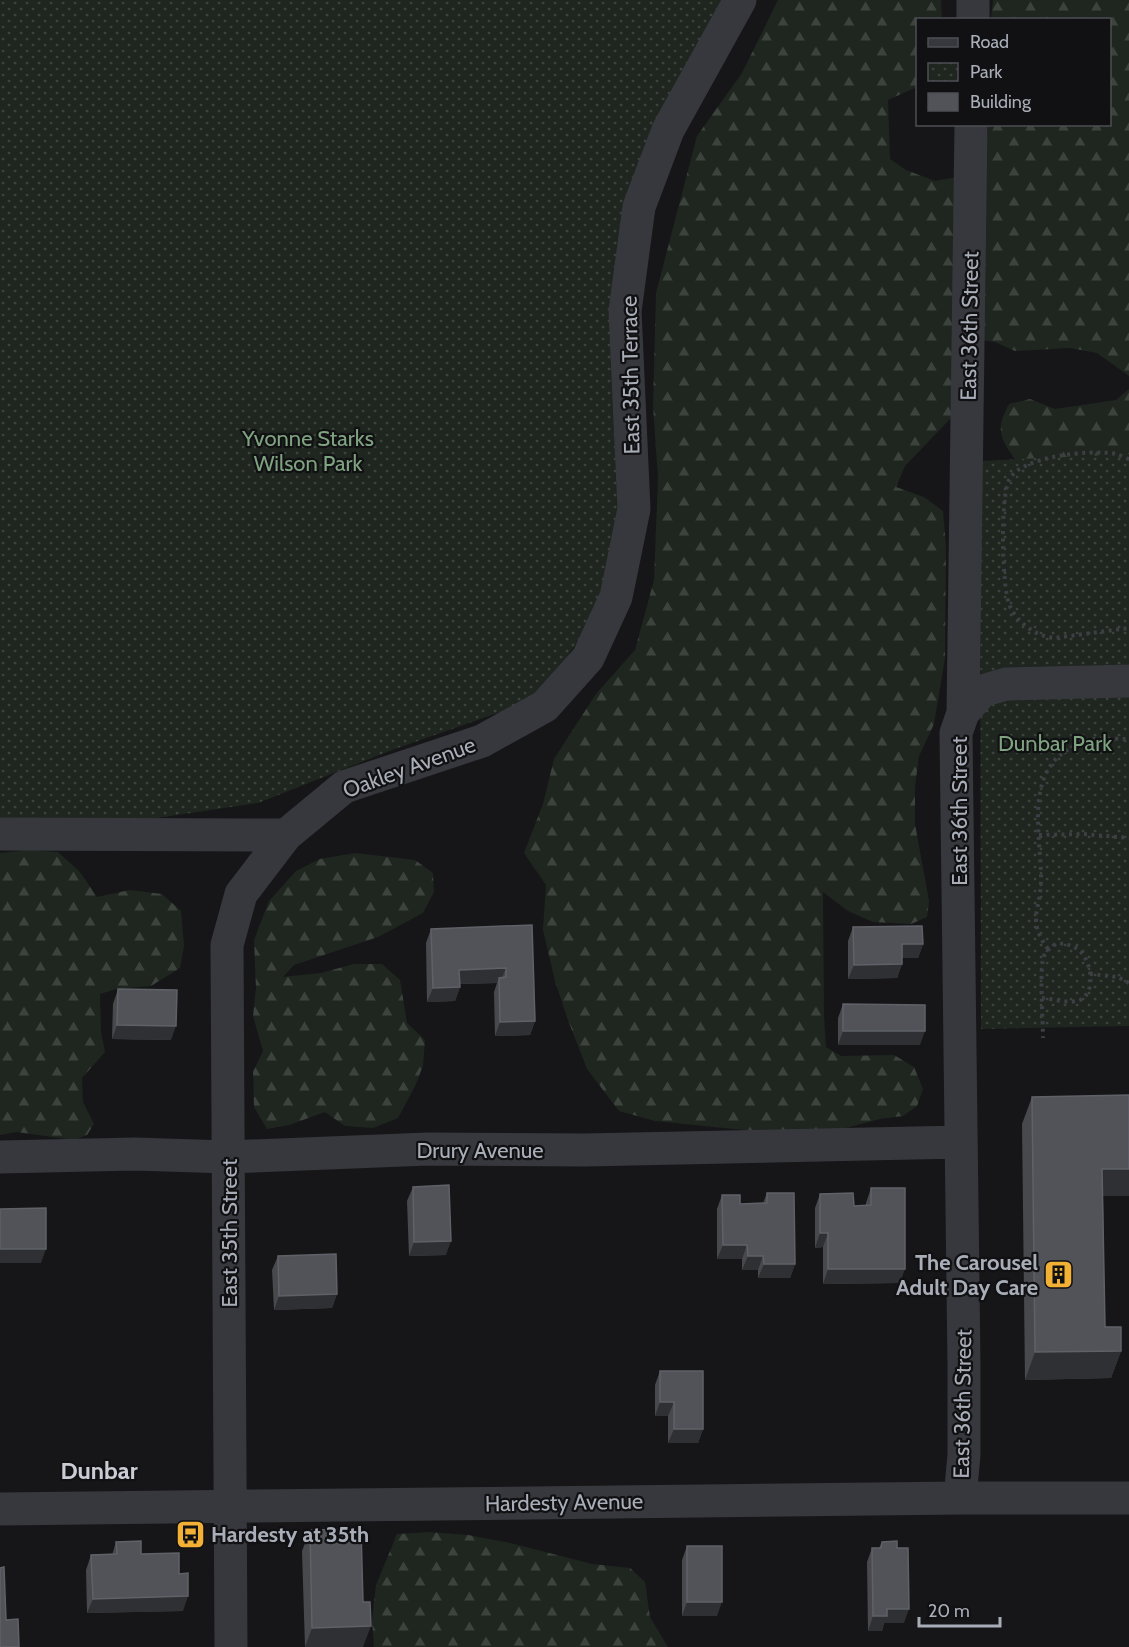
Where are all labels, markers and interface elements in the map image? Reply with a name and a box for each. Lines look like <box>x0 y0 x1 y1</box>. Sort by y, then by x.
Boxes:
legend <box>916 18 1111 126</box>
text: Road <box>970 31 1009 53</box>
text: Park <box>970 61 1003 83</box>
text: Building <box>970 91 1032 113</box>
street label: East 36th Street <box>955 250 984 401</box>
street label: East 35th Terrace <box>616 295 645 455</box>
park label: Yvonne Starks Wilson Park <box>241 425 374 477</box>
park label: Dunbar Park <box>998 730 1112 757</box>
street label: Oakley Avenue <box>339 731 479 804</box>
street label: East 36th Street <box>946 736 973 886</box>
street label: Drury Avenue <box>416 1137 544 1164</box>
street label: East 35th Street <box>216 1158 243 1307</box>
place label: The Carousel Adult Day Care <box>896 1249 1038 1301</box>
building icon: The Carousel Adult Day Care <box>1043 1259 1075 1291</box>
street label: East 36th Street <box>948 1328 977 1479</box>
district label: Dunbar <box>60 1456 138 1485</box>
street label: Hardesty Avenue <box>485 1488 643 1517</box>
bus stop icon: Hardesty at 35th <box>174 1518 206 1550</box>
place label: Hardesty at 35th <box>211 1521 369 1548</box>
scale bar <box>919 1590 1000 1628</box>
text: 20 m <box>928 1600 970 1622</box>

